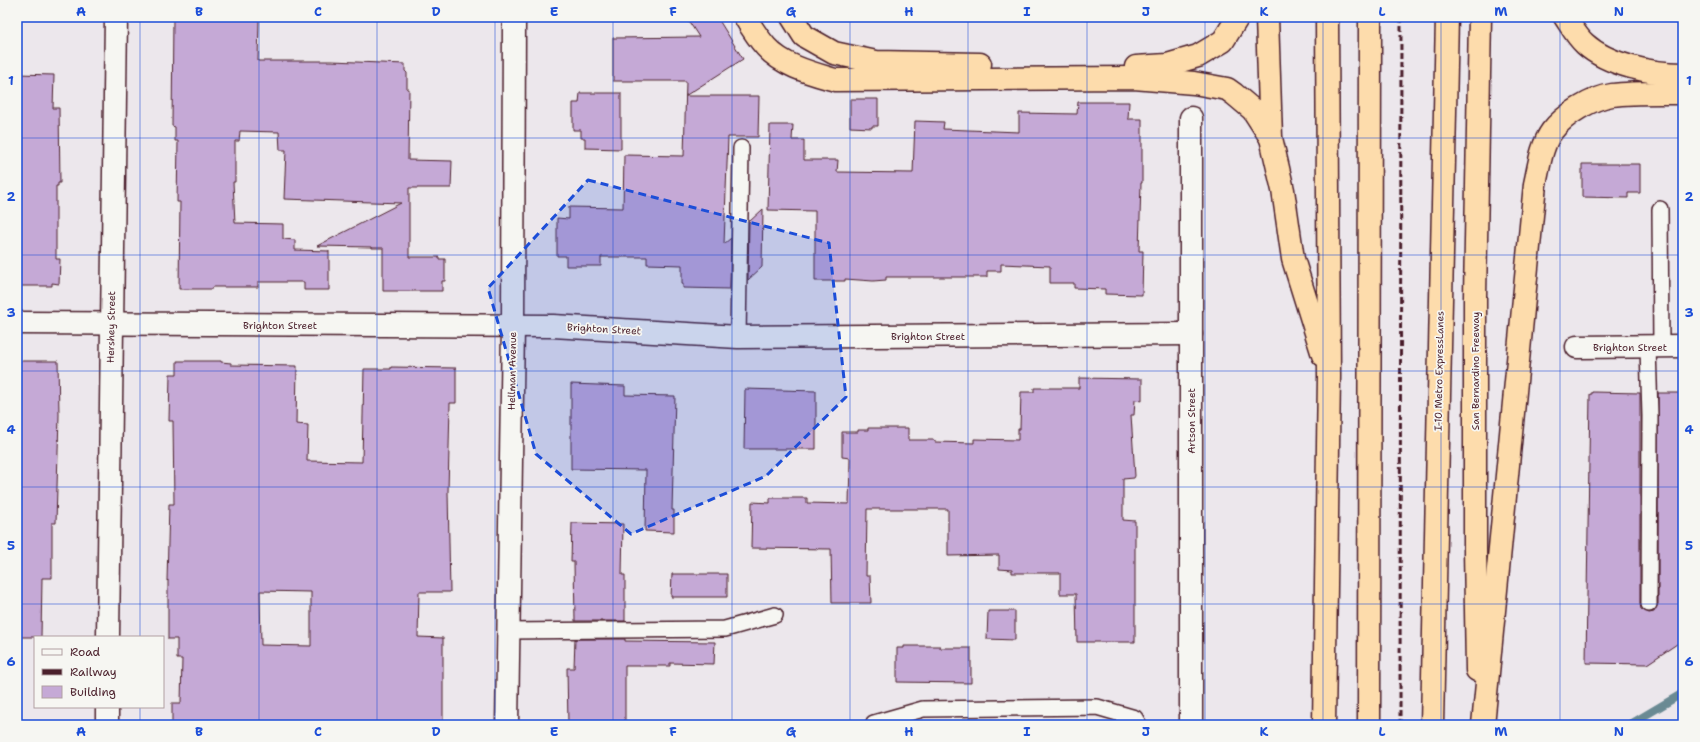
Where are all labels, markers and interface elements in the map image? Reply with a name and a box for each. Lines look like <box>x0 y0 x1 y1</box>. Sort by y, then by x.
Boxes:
text: A <box>76 3 86 20</box>
text: B <box>195 3 203 20</box>
text: C <box>314 3 322 20</box>
text: D <box>431 3 441 20</box>
text: E <box>550 3 559 20</box>
text: F <box>669 3 677 20</box>
text: G <box>786 3 797 20</box>
text: H <box>904 3 914 20</box>
text: I <box>1023 3 1031 20</box>
text: J <box>1142 3 1150 20</box>
text: K <box>1260 3 1269 20</box>
text: L <box>1378 3 1386 20</box>
text: M <box>1494 3 1508 20</box>
text: N <box>1614 3 1624 20</box>
text: 1 <box>8 72 14 89</box>
text: 1 <box>1686 72 1692 89</box>
text: 2 <box>6 188 16 205</box>
text: 2 <box>1684 188 1694 205</box>
street label: Hershey Street <box>104 291 118 363</box>
text: 3 <box>6 304 16 321</box>
text: 3 <box>1684 304 1694 321</box>
street label: I-10 Metro ExpressLanes <box>1431 311 1447 431</box>
street label: San Bernardino Freeway <box>1469 311 1482 430</box>
street label: Brighton Street <box>243 319 317 332</box>
street label: Brighton Street <box>567 321 641 337</box>
street label: Brighton Street <box>891 330 965 343</box>
street label: Hellman Avenue <box>505 331 519 410</box>
street label: Brighton Street <box>1593 341 1667 354</box>
street label: Artson Street <box>1185 388 1198 454</box>
text: 4 <box>6 421 16 438</box>
text: 4 <box>1684 421 1694 438</box>
text: 5 <box>7 537 15 554</box>
text: 5 <box>1685 537 1693 554</box>
legend <box>34 636 164 708</box>
text: Road <box>70 644 101 660</box>
text: 6 <box>6 653 16 670</box>
text: 6 <box>1684 653 1694 670</box>
text: Railway <box>70 664 117 680</box>
text: Building <box>70 684 116 700</box>
text: A <box>76 723 86 740</box>
text: B <box>195 723 203 740</box>
text: C <box>314 723 322 740</box>
text: D <box>431 723 441 740</box>
text: E <box>550 723 559 740</box>
text: F <box>669 723 677 740</box>
text: G <box>786 723 797 740</box>
text: H <box>904 723 914 740</box>
text: I <box>1023 723 1031 740</box>
text: J <box>1142 723 1150 740</box>
text: K <box>1260 723 1269 740</box>
text: L <box>1378 723 1386 740</box>
text: M <box>1494 723 1508 740</box>
text: N <box>1614 723 1624 740</box>

